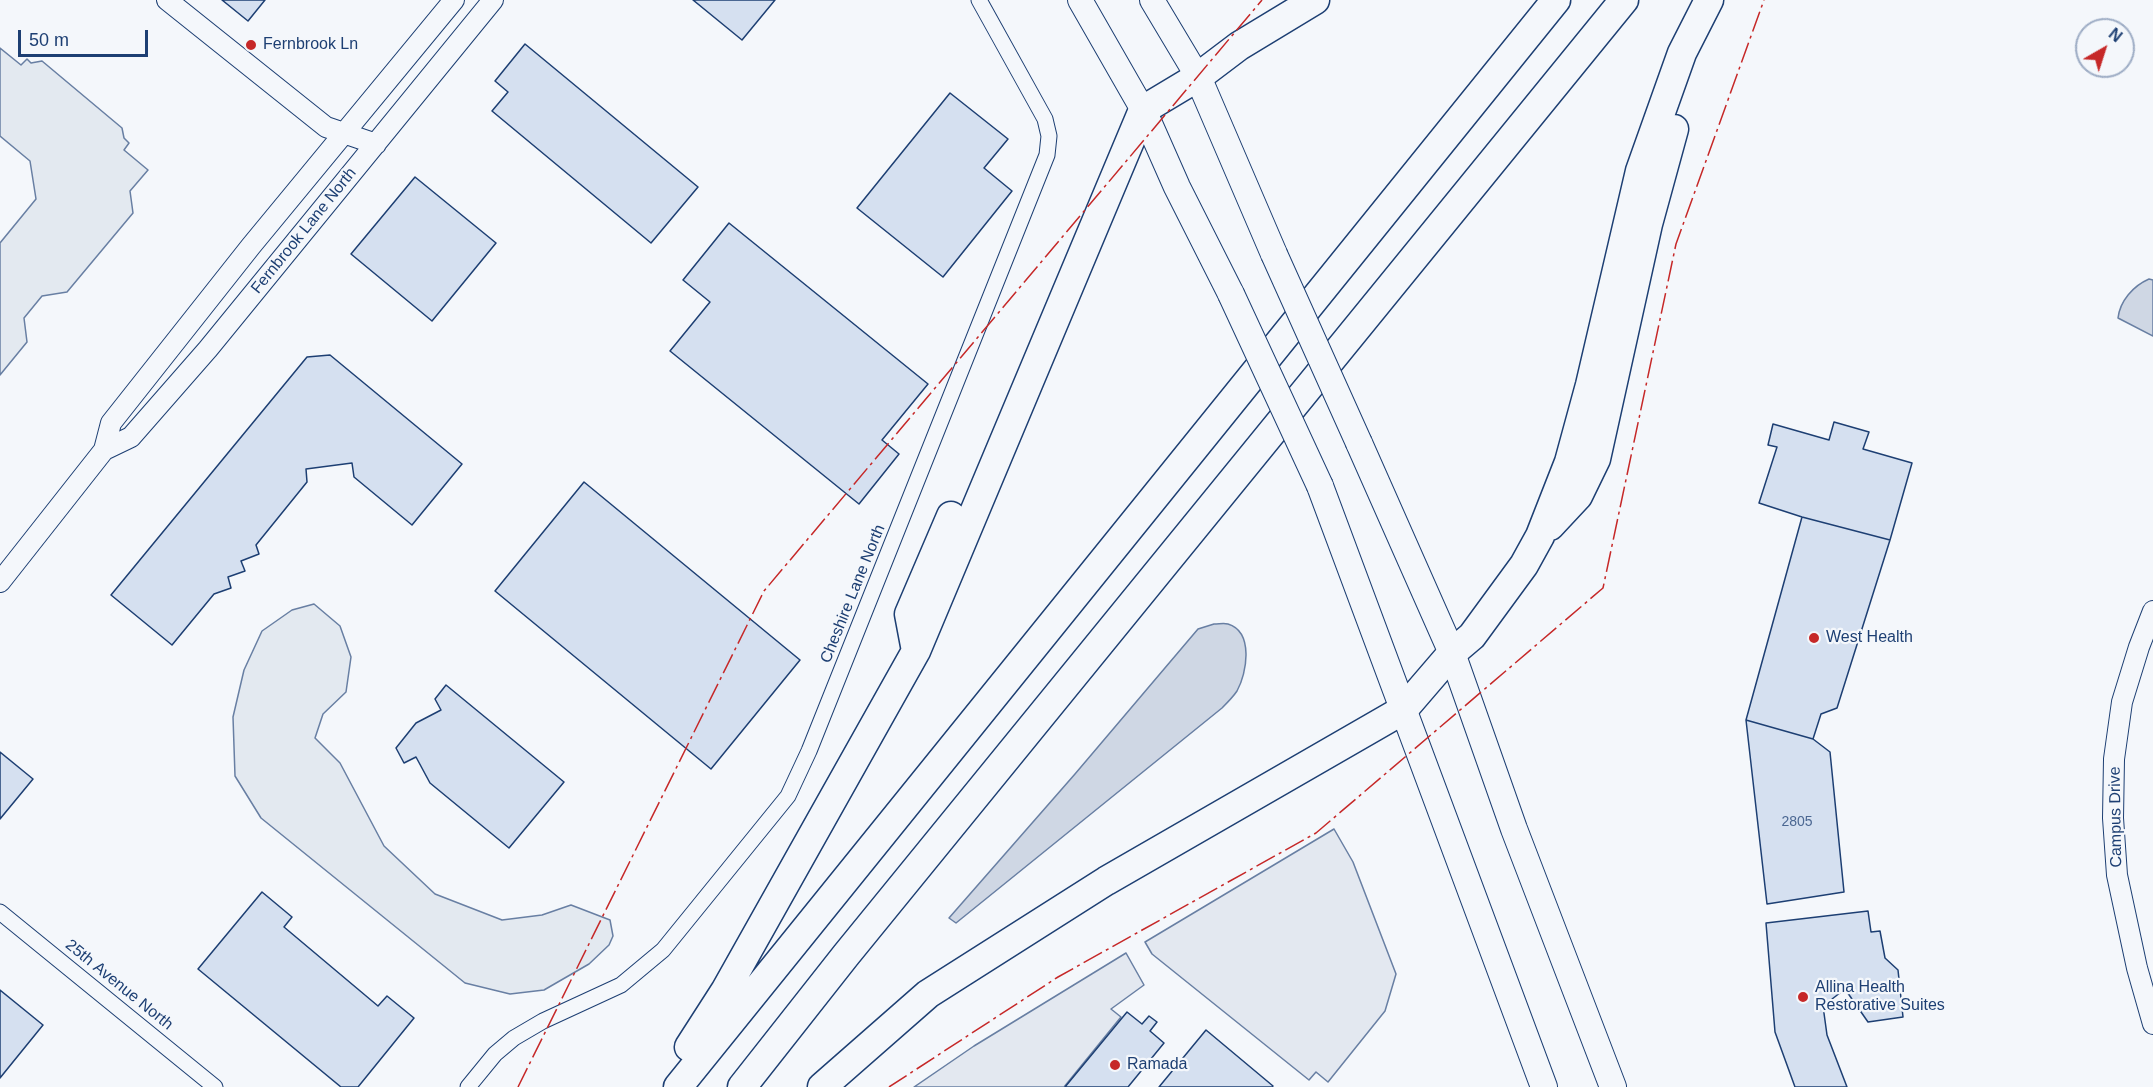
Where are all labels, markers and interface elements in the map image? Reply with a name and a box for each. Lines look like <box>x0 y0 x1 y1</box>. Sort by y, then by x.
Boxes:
scale bar <box>21 18 152 56</box>
north arrow <box>2075 18 2135 78</box>
text: N <box>2106 25 2125 45</box>
text: 50 m <box>29 30 69 50</box>
place label: Fernbrook Ln <box>263 35 358 55</box>
marker: Fernbrook Ln <box>244 38 258 52</box>
street label: Fernbrook Lane North <box>247 164 361 298</box>
street label: Cheshire Lane North <box>816 522 890 666</box>
place label: West Health <box>1826 628 1913 648</box>
marker: West Health <box>1807 631 1821 645</box>
street label: Campus Drive <box>2106 766 2126 868</box>
house number: 2805 <box>1781 814 1813 830</box>
street label: 25th Avenue North <box>61 936 177 1034</box>
place label: Allina Health Restorative Suites <box>1815 978 1945 1016</box>
marker: Allina Health Restorative Suites <box>1796 990 1810 1004</box>
place label: Ramada <box>1127 1055 1187 1075</box>
marker: Ramada <box>1108 1058 1122 1072</box>

